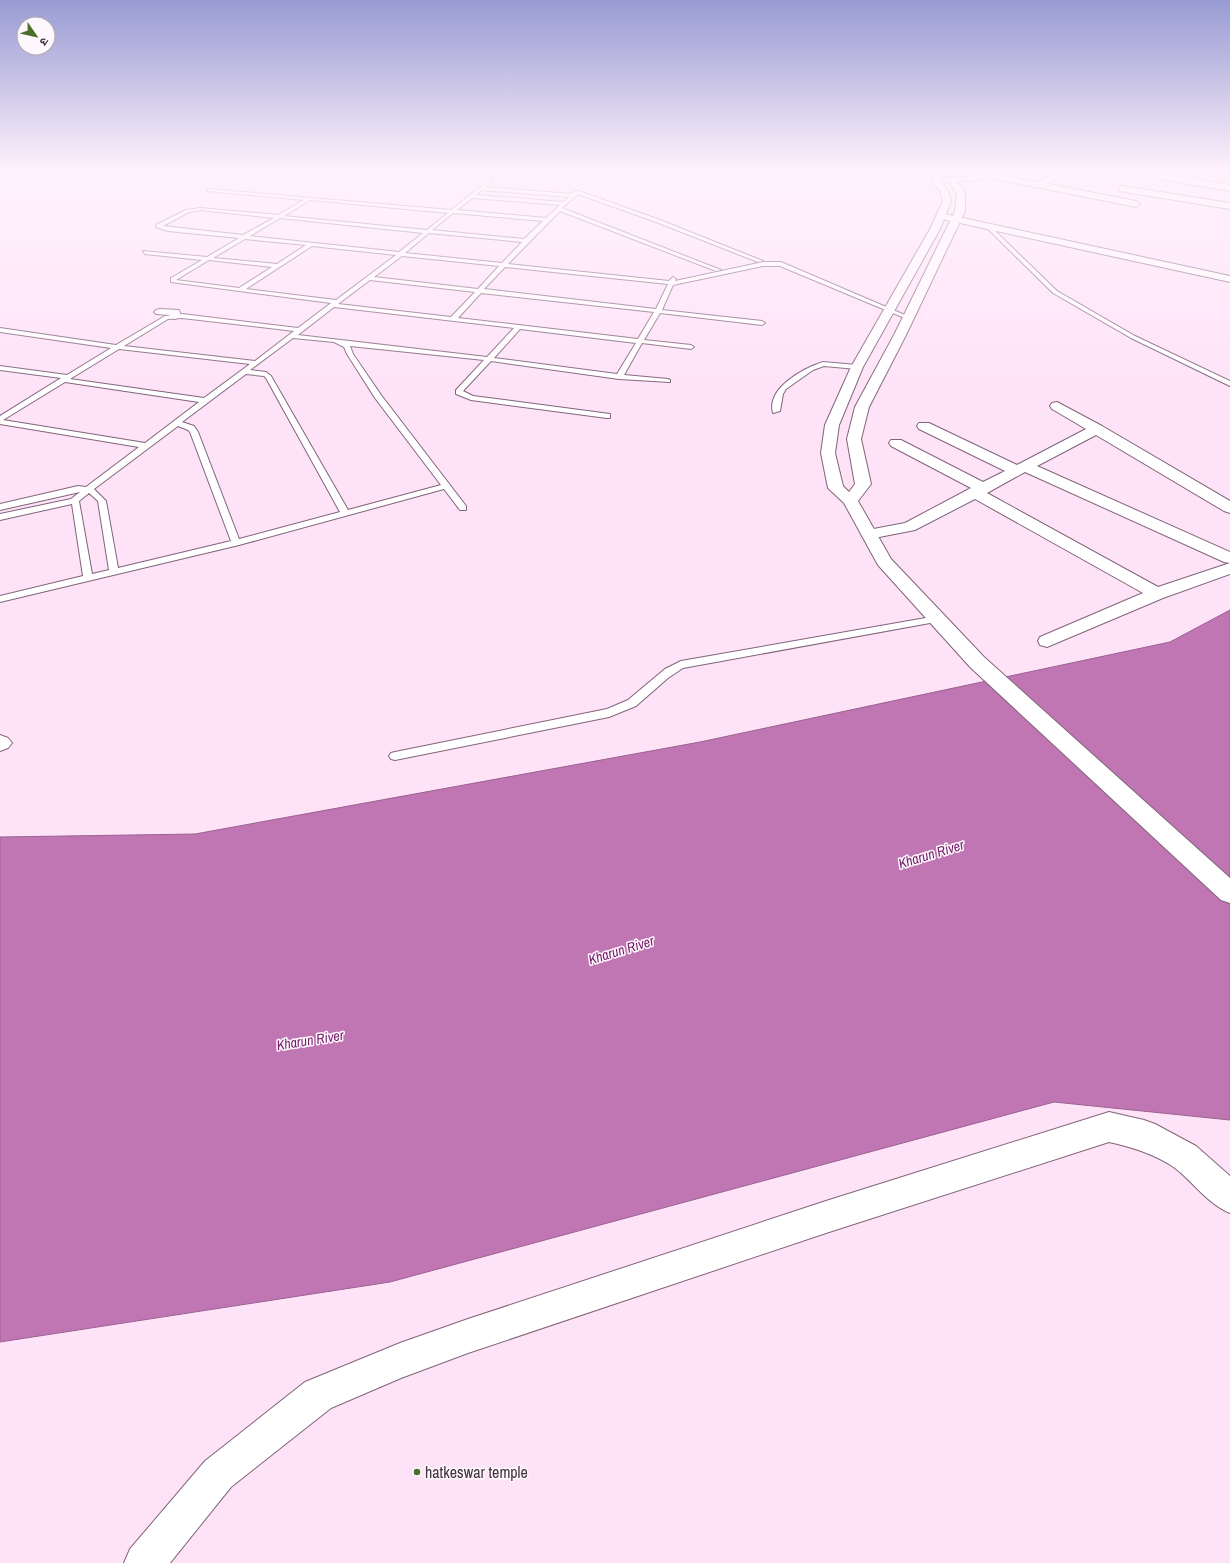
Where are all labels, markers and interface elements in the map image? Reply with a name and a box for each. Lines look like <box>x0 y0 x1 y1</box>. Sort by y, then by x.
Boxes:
north arrow <box>16 16 56 56</box>
text: उ <box>36 35 52 49</box>
water label: Kharun River <box>896 835 967 872</box>
water label: Kharun River <box>586 931 657 968</box>
water label: Kharun River <box>275 1026 346 1054</box>
place label: hatkeswar temple <box>425 1461 528 1483</box>
marker: hatkeswar temple <box>412 1467 422 1477</box>

